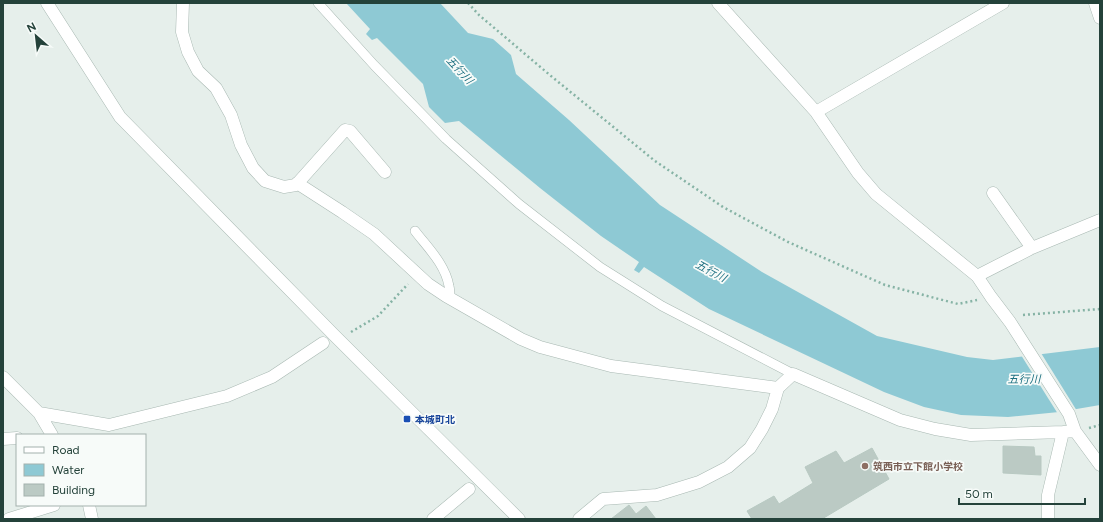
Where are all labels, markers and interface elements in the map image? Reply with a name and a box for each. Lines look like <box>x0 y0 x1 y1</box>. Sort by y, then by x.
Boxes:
north arrow <box>16 16 56 56</box>
text: N <box>25 20 38 35</box>
water label: 五行川 <box>444 54 476 88</box>
water label: 五行川 <box>693 258 729 285</box>
water label: 五行川 <box>1008 373 1041 386</box>
place label: 本城町北 <box>414 413 455 426</box>
marker: 本城町北 <box>402 414 412 424</box>
legend <box>16 434 146 506</box>
text: Road <box>52 443 80 457</box>
place label: 筑西市立下館小学校 <box>873 460 963 473</box>
marker: 筑西市立下館小学校 <box>860 461 870 471</box>
text: Water <box>52 463 84 477</box>
scale bar <box>959 480 1085 506</box>
text: Building <box>52 483 95 497</box>
text: 50 m <box>965 487 993 501</box>

